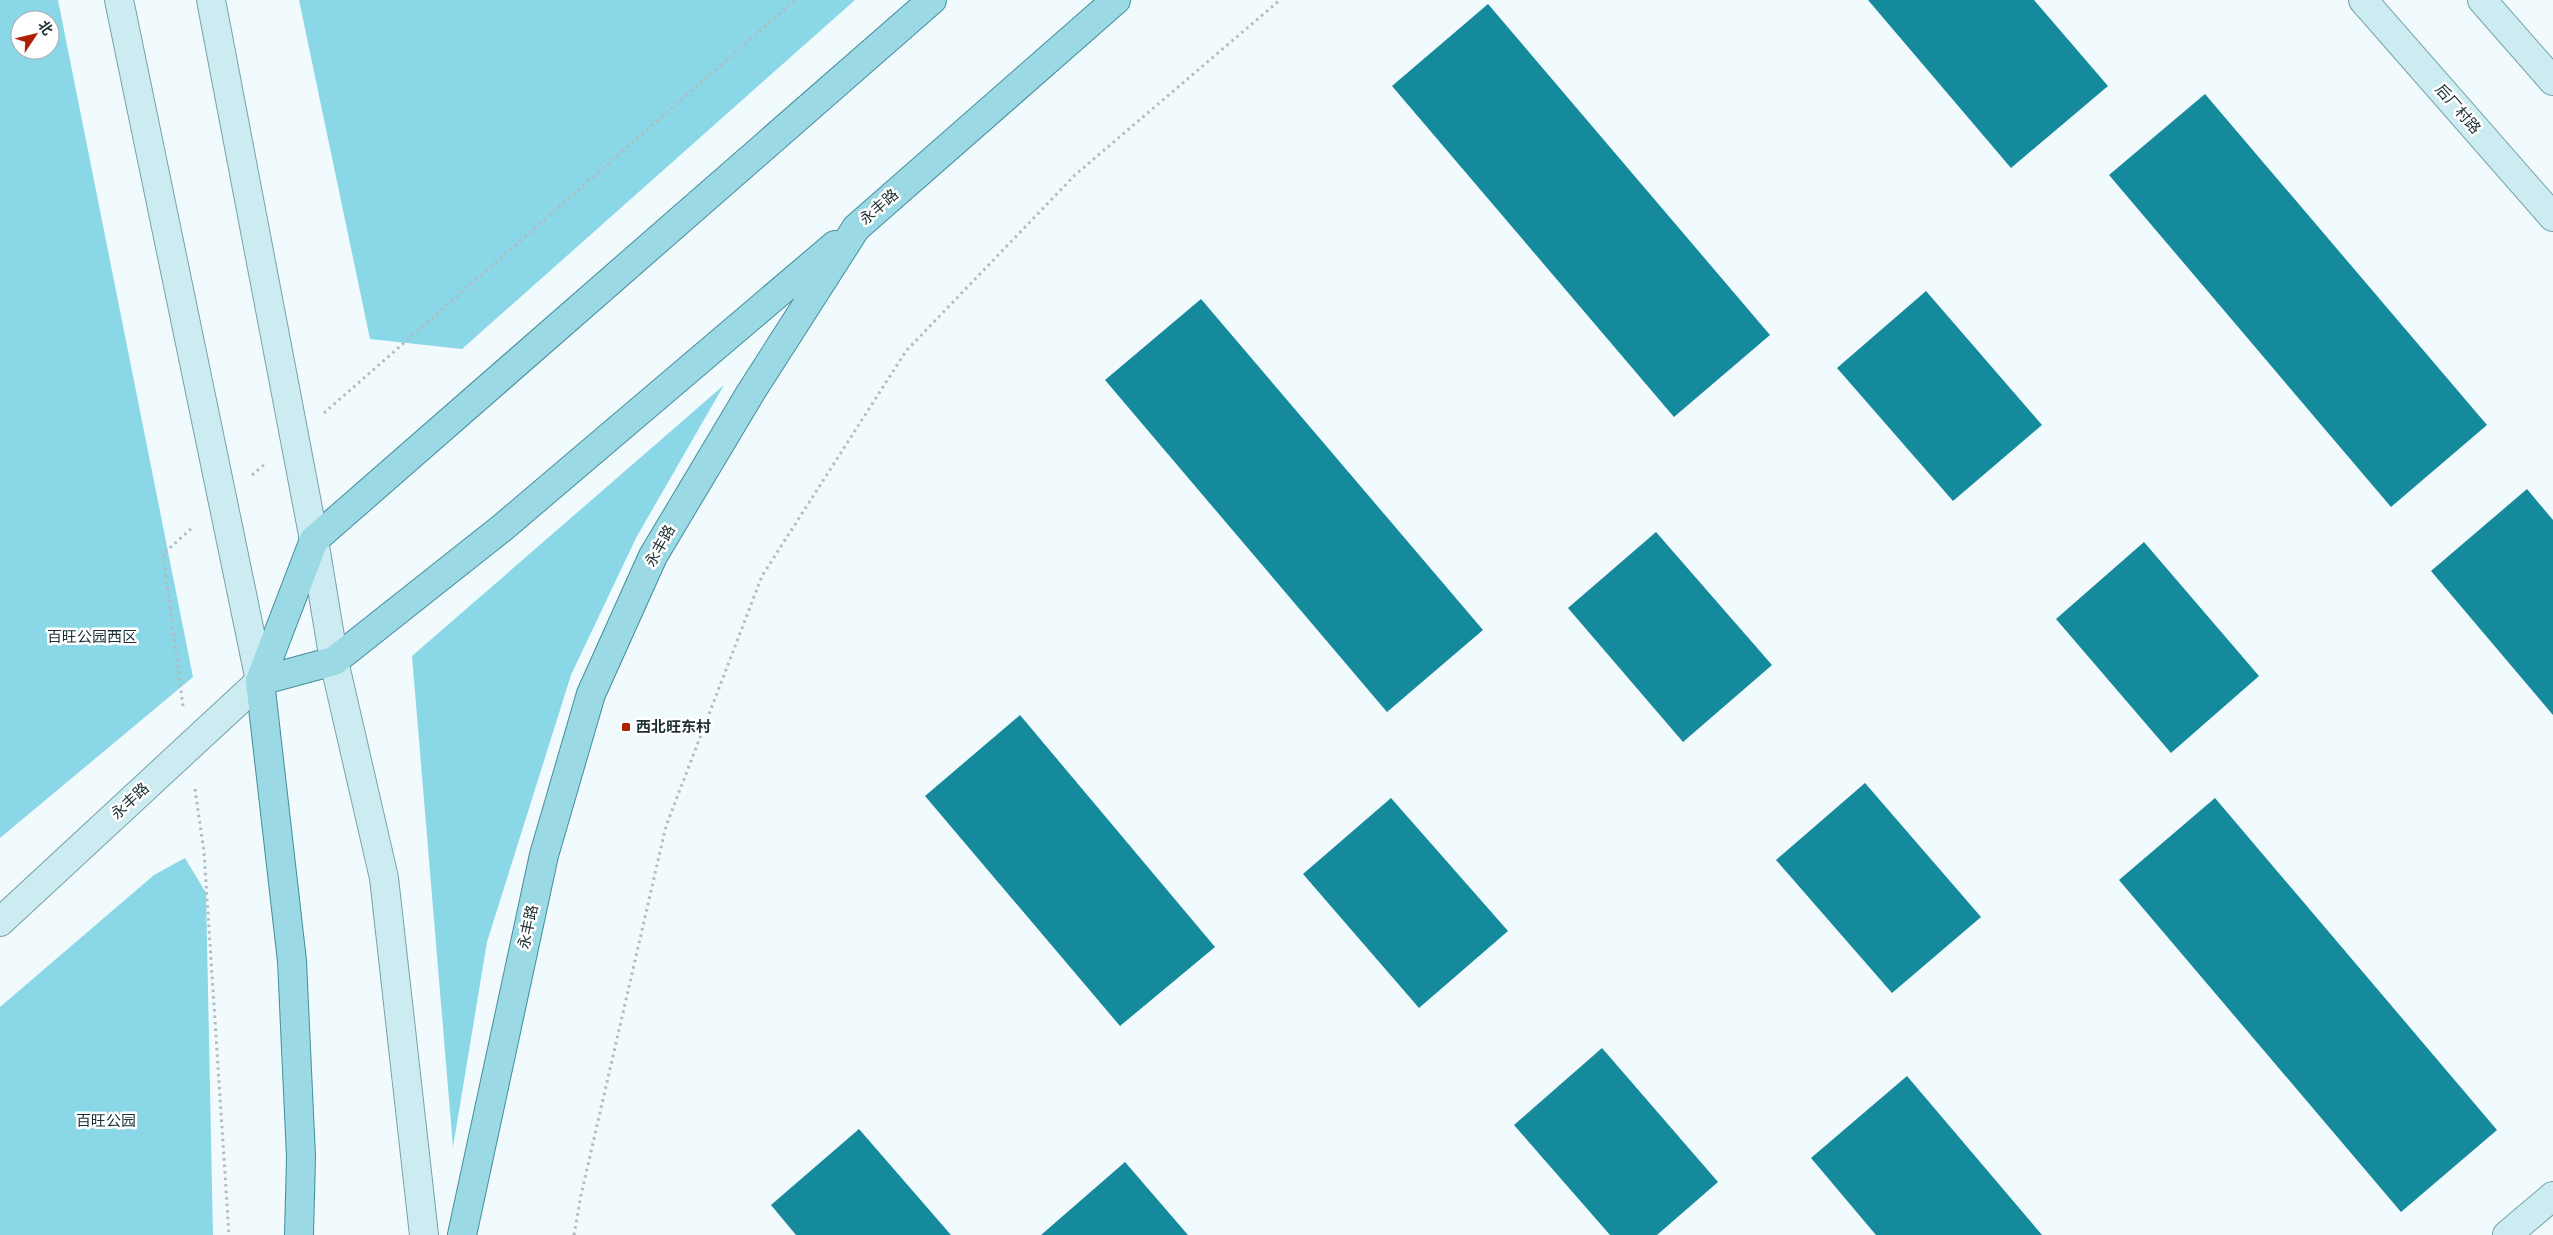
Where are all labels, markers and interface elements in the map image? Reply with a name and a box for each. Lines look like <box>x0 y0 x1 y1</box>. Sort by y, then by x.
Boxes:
north arrow <box>10 10 60 60</box>
text: 北 <box>34 17 56 38</box>
street label: 后厂村路 <box>2432 80 2484 138</box>
street label: 永丰路 <box>856 185 902 229</box>
street label: 永丰路 <box>641 522 679 570</box>
park label: 百旺公园西区 <box>47 628 137 646</box>
place label: 西北旺东村 <box>636 718 711 736</box>
marker: 西北旺东村 <box>620 721 632 733</box>
street label: 永丰路 <box>107 779 153 823</box>
street label: 永丰路 <box>515 903 541 951</box>
park label: 百旺公园 <box>76 1112 136 1130</box>

